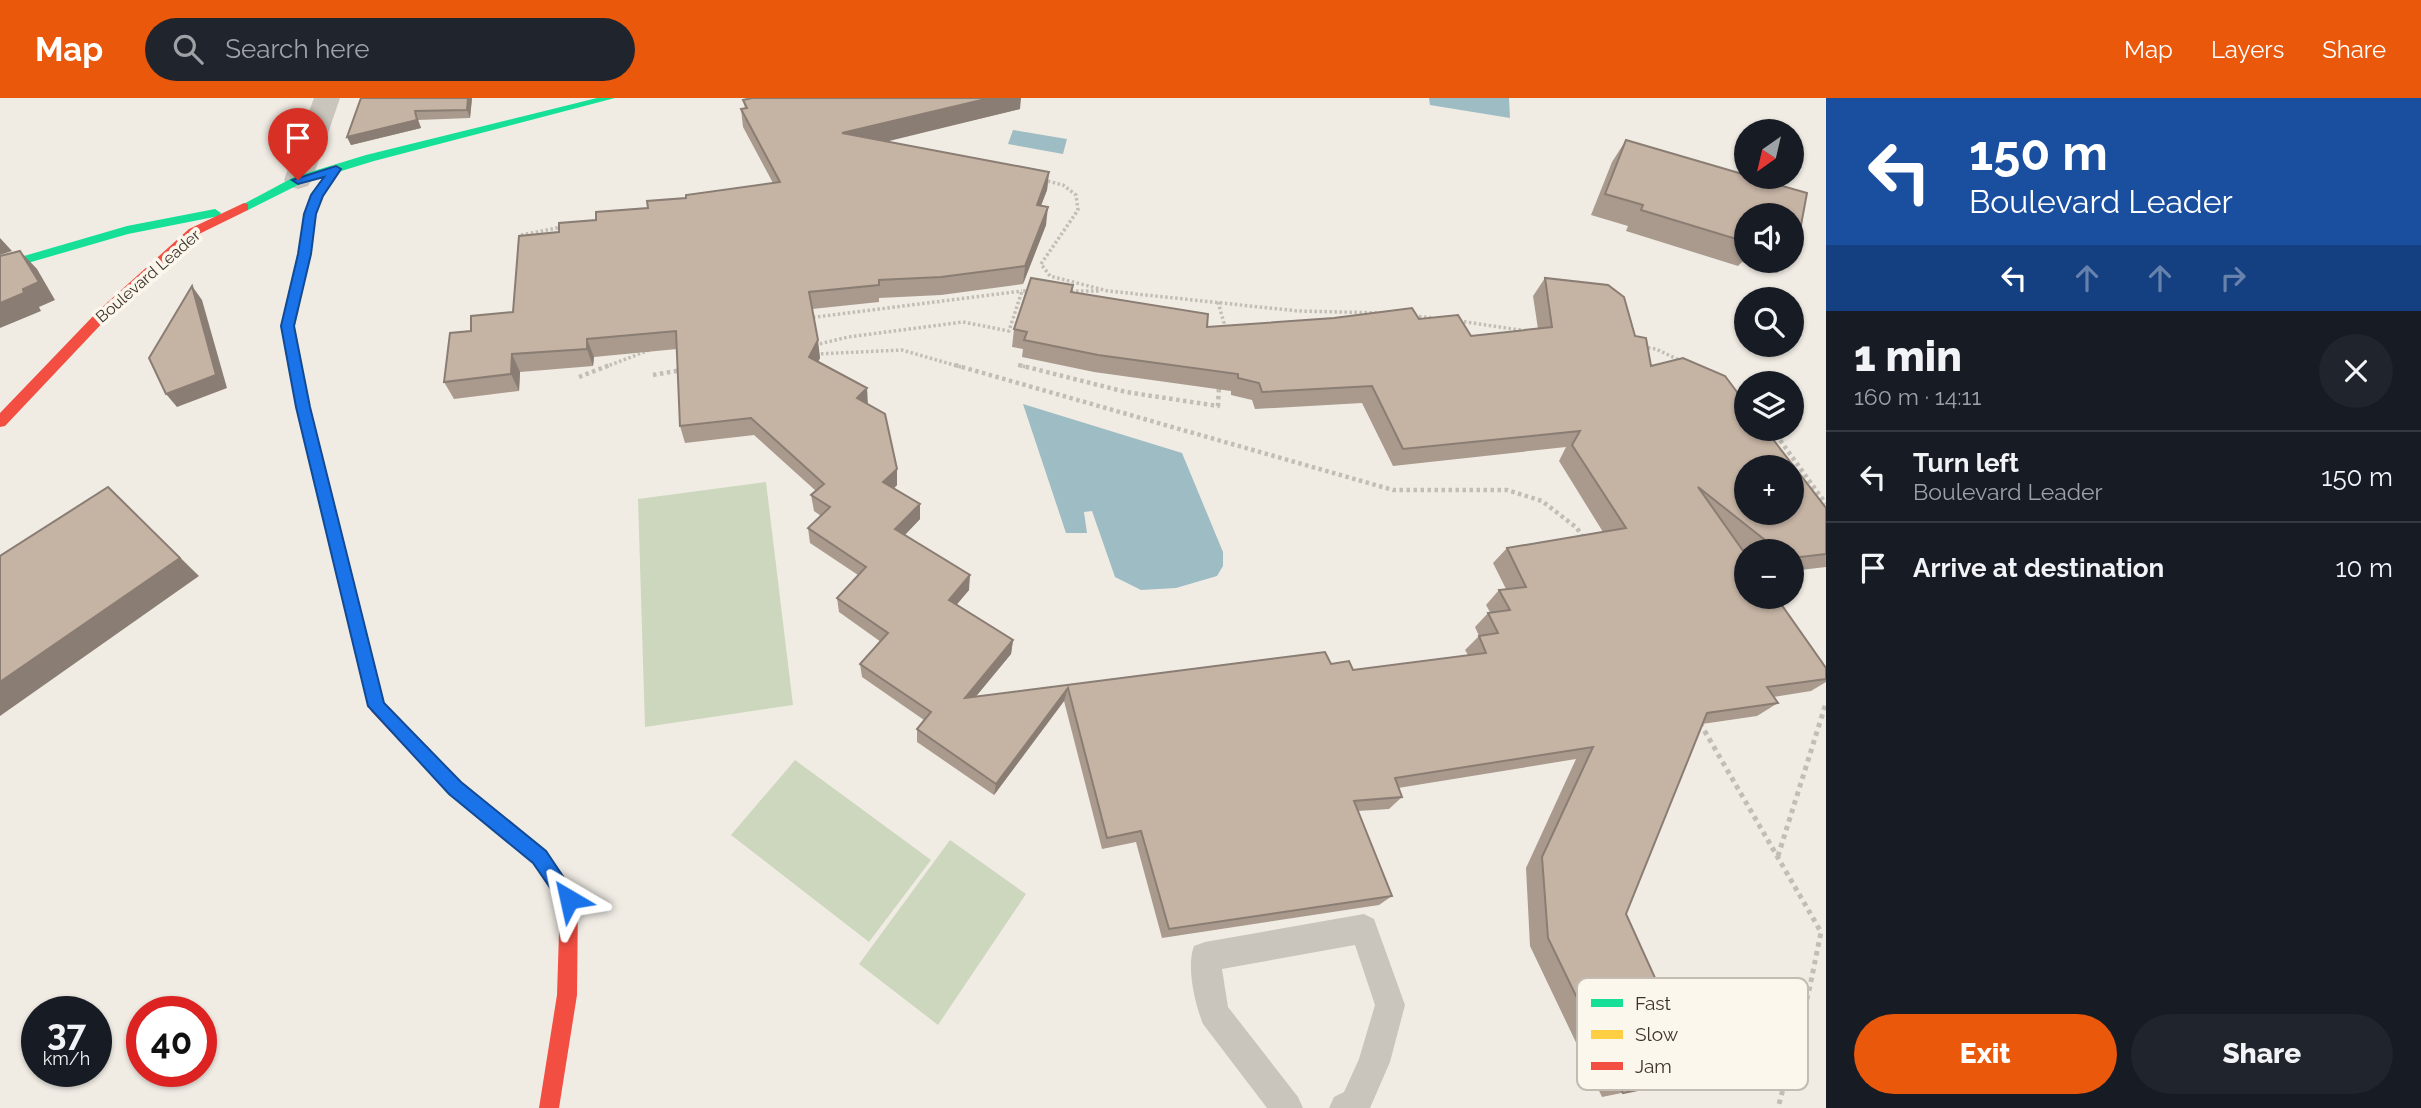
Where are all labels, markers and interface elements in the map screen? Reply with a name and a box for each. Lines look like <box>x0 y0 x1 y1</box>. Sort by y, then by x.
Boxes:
search box <box>145 18 635 81</box>
text: Map <box>35 30 103 69</box>
icon: search <box>169 30 207 68</box>
text: Search here <box>225 34 370 64</box>
text: Map <box>2124 35 2173 64</box>
text: Layers <box>2211 35 2284 64</box>
text: Share <box>2322 35 2386 64</box>
pin <box>268 108 328 180</box>
icon: arrive <box>279 119 317 157</box>
north arrow <box>1734 119 1804 189</box>
map controls <box>1734 119 1804 609</box>
text: 150 m <box>1969 124 2108 181</box>
icon: left <box>1854 126 1945 217</box>
text: Boulevard Leader <box>1969 183 2233 220</box>
button: sound <box>1734 203 1804 273</box>
street label: Boulevard Leader <box>92 225 204 326</box>
icon: left <box>1995 259 2033 297</box>
icon: ahead <box>2068 259 2106 297</box>
icon: ahead <box>2141 259 2179 297</box>
icon: right <box>2214 259 2252 297</box>
button: search <box>1734 287 1804 357</box>
text: 1 min <box>1854 332 1962 381</box>
button: close <box>2319 334 2393 408</box>
button: layers <box>1734 371 1804 441</box>
text: 160 m · 14:11 <box>1854 383 1981 410</box>
text: Turn left <box>1913 448 2019 478</box>
button: + <box>1734 455 1804 525</box>
icon: left <box>1854 458 1892 496</box>
text: 150 m <box>2321 462 2393 492</box>
text: Boulevard Leader <box>1913 478 2103 505</box>
button: − <box>1734 539 1804 609</box>
icon: arrive <box>1854 549 1892 587</box>
text: Arrive at destination <box>1913 553 2164 583</box>
text: 10 m <box>2335 553 2393 583</box>
position arrow <box>532 862 606 936</box>
legend <box>1577 978 1808 1090</box>
text: Fast <box>1635 992 1671 1014</box>
speed limit sign: 40 <box>126 996 217 1087</box>
text: 37 <box>47 1012 86 1053</box>
button: Exit <box>1854 1014 2117 1094</box>
button: Share <box>2131 1014 2393 1094</box>
text: Slow <box>1635 1023 1679 1045</box>
text: km/h <box>43 1048 90 1069</box>
text: Jam <box>1635 1055 1672 1077</box>

